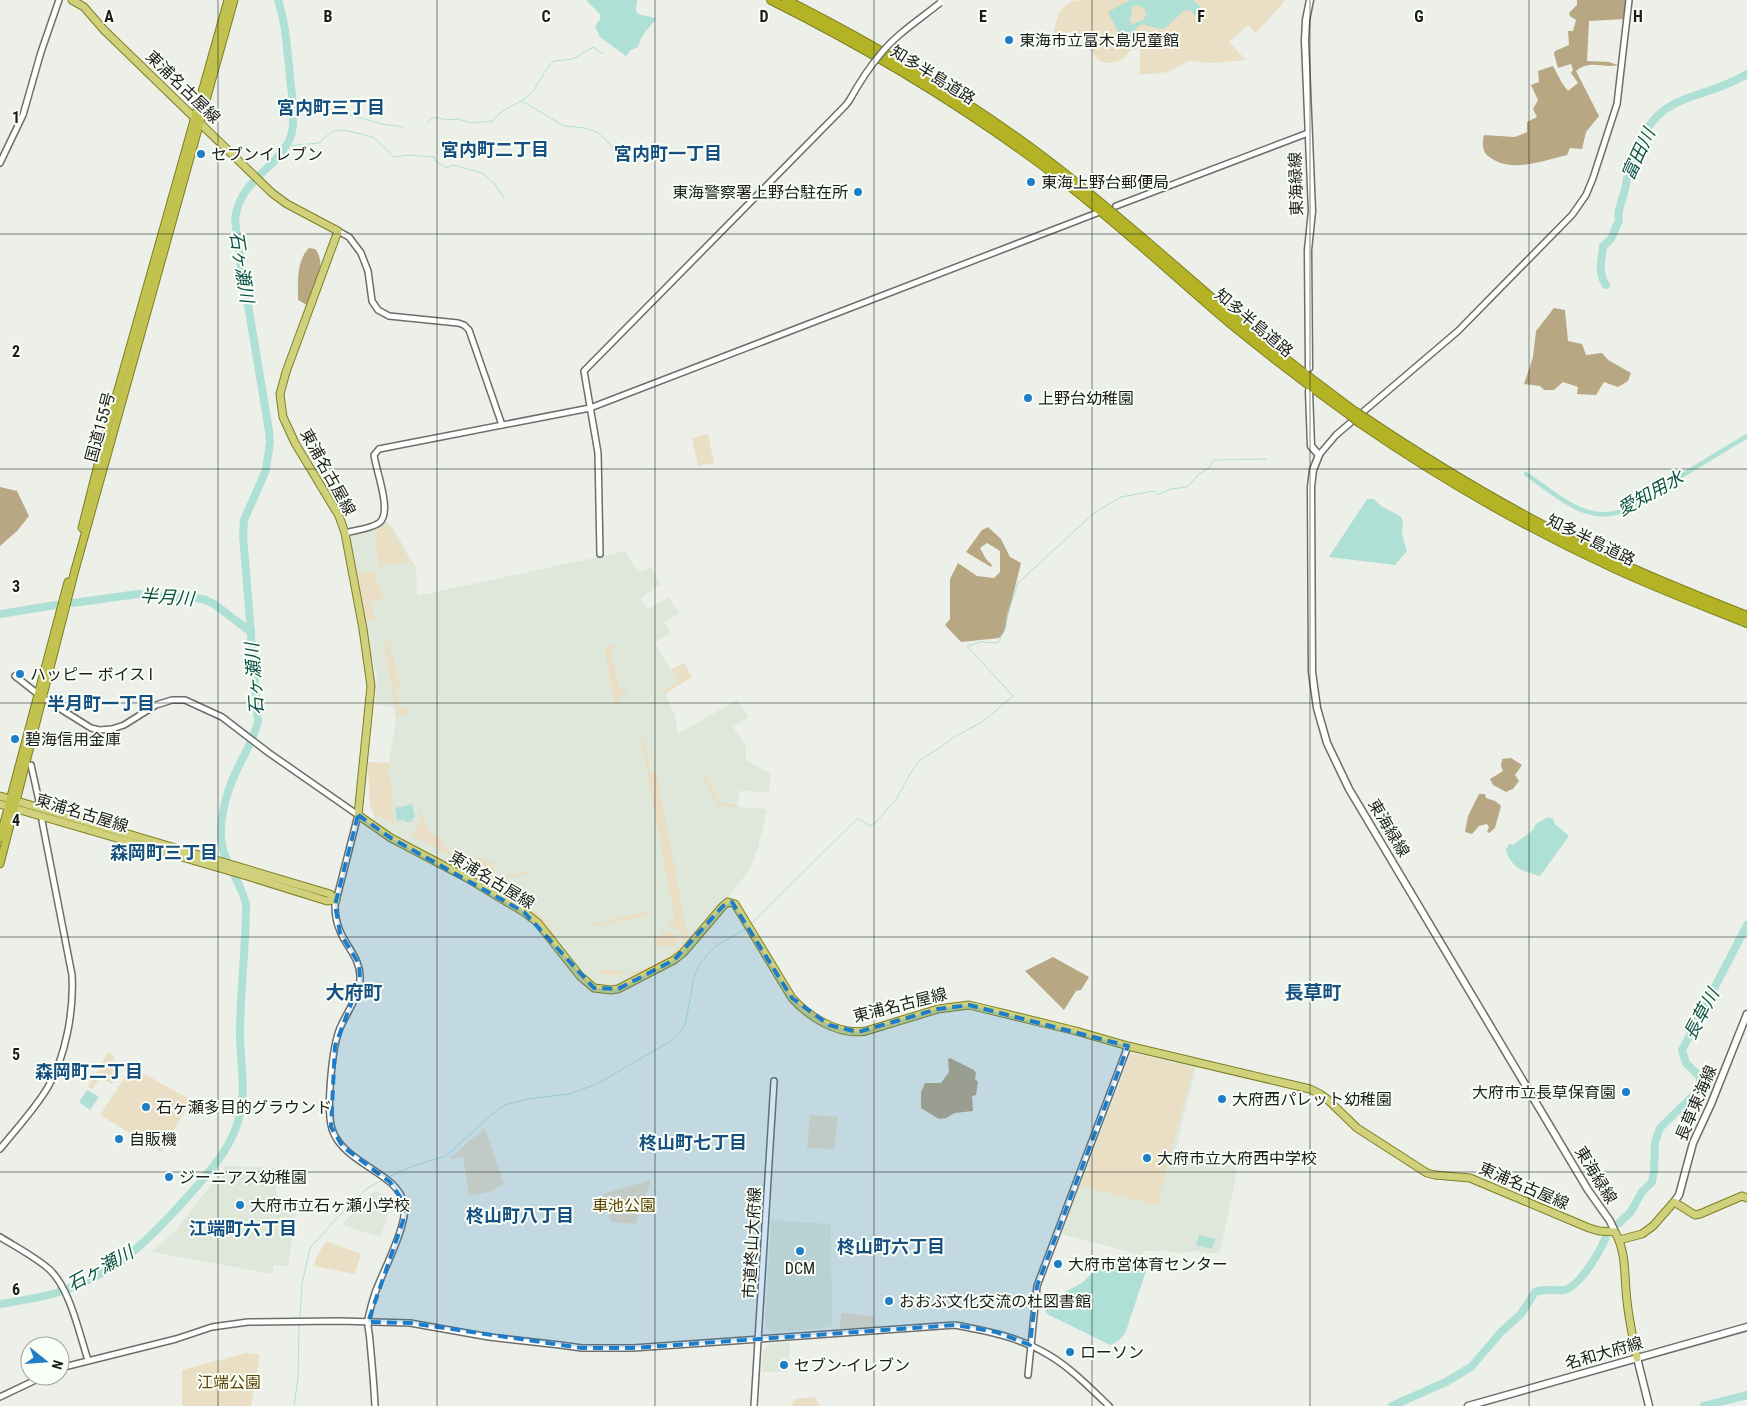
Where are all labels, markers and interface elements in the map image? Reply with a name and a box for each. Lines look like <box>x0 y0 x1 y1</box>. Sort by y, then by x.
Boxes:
text: A <box>104 7 114 26</box>
text: B <box>324 7 333 26</box>
text: C <box>541 7 551 26</box>
text: D <box>759 7 769 26</box>
text: E <box>979 7 987 26</box>
text: F <box>1197 7 1205 26</box>
text: G <box>1414 7 1424 26</box>
text: H <box>1633 7 1643 26</box>
place label: 東海市立富木島児童館 <box>1019 31 1179 50</box>
marker: 東海市立富木島児童館 <box>1003 34 1015 46</box>
street label: 知多半島道路 <box>887 42 979 108</box>
street label: 東浦名古屋線 <box>142 47 224 127</box>
district label: 宮内町三丁目 <box>277 97 385 118</box>
text: 1 <box>12 108 20 127</box>
water label: 富田川 <box>1617 123 1660 183</box>
district label: 宮内町二丁目 <box>441 139 549 160</box>
district label: 宮内町一丁目 <box>614 143 722 164</box>
place label: セブンイレブン <box>211 145 323 164</box>
marker: セブンイレブン <box>195 148 207 160</box>
street label: 東海緑線 <box>1285 152 1307 216</box>
place label: 東海上野台郵便局 <box>1041 173 1169 192</box>
marker: 東海上野台郵便局 <box>1025 176 1037 188</box>
place label: 東海警察署上野台駐在所 <box>672 183 848 202</box>
marker: 東海警察署上野台駐在所 <box>852 186 864 198</box>
water label: 石ヶ瀬川 <box>226 230 258 306</box>
street label: 知多半島道路 <box>1211 285 1297 361</box>
text: 2 <box>12 342 20 361</box>
place label: 上野台幼稚園 <box>1038 389 1134 408</box>
street label: 国道155号 <box>82 390 118 464</box>
marker: 上野台幼稚園 <box>1022 392 1034 404</box>
street label: 東浦名古屋線 <box>296 425 360 519</box>
water label: 愛知用水 <box>1613 465 1688 520</box>
street label: 知多半島道路 <box>1544 510 1638 570</box>
text: 3 <box>12 577 20 596</box>
water label: 半月川 <box>139 585 197 609</box>
water label: 石ヶ瀬川 <box>241 640 267 716</box>
place label: ハッピー ボイス I <box>30 665 153 684</box>
marker: ハッピー ボイス I <box>14 668 26 680</box>
district label: 半月町一丁目 <box>47 693 155 714</box>
place label: 碧海信用金庫 <box>25 730 121 749</box>
marker: 碧海信用金庫 <box>9 733 21 745</box>
street label: 東浦名古屋線 <box>33 790 131 836</box>
street label: 東海緑線 <box>1364 796 1414 860</box>
text: 4 <box>12 811 20 830</box>
district label: 森岡町三丁目 <box>110 842 218 863</box>
street label: 東浦名古屋線 <box>446 847 538 913</box>
district label: 大府町 <box>325 981 383 1004</box>
district label: 長草町 <box>1284 981 1342 1004</box>
water label: 長草川 <box>1679 983 1724 1043</box>
street label: 東浦名古屋線 <box>851 984 949 1026</box>
text: 5 <box>12 1045 20 1064</box>
district label: 森岡町二丁目 <box>35 1061 143 1082</box>
street label: 長草東海線 <box>1672 1062 1720 1144</box>
place label: 大府市立長草保育園 <box>1472 1083 1616 1102</box>
marker: 大府市立長草保育園 <box>1620 1086 1632 1098</box>
place label: 大府西パレット幼稚園 <box>1232 1090 1392 1109</box>
marker: 大府西パレット幼稚園 <box>1216 1093 1228 1105</box>
place label: 石ヶ瀬多目的グラウンド <box>156 1098 332 1117</box>
marker: 石ヶ瀬多目的グラウンド <box>140 1101 152 1113</box>
place label: 自販機 <box>129 1130 177 1149</box>
district label: 柊山町七丁目 <box>639 1132 747 1153</box>
marker: 自販機 <box>113 1133 125 1145</box>
street label: 東海緑線 <box>1571 1143 1621 1207</box>
place label: 大府市立大府西中学校 <box>1157 1149 1317 1168</box>
marker: 大府市立大府西中学校 <box>1141 1152 1153 1164</box>
street label: 東浦名古屋線 <box>1476 1158 1572 1214</box>
place label: ジーニアス幼稚園 <box>179 1168 307 1187</box>
marker: ジーニアス幼稚園 <box>163 1171 175 1183</box>
street label: 市道柊山大府線 <box>740 1187 764 1299</box>
place label: 大府市立石ヶ瀬小学校 <box>250 1196 410 1215</box>
park label: 車池公園 <box>592 1196 656 1215</box>
marker: 大府市立石ヶ瀬小学校 <box>234 1199 246 1211</box>
district label: 柊山町八丁目 <box>466 1205 574 1226</box>
district label: 江端町六丁目 <box>189 1218 297 1239</box>
district label: 柊山町六丁目 <box>837 1236 945 1257</box>
water label: 石ヶ瀬川 <box>63 1240 138 1295</box>
marker: DCM <box>794 1245 806 1257</box>
place label: 大府市営体育センター <box>1068 1255 1228 1274</box>
marker: 大府市営体育センター <box>1052 1258 1064 1270</box>
place label: DCM <box>785 1259 815 1278</box>
text: 6 <box>12 1280 20 1299</box>
place label: おおぶ文化交流の杜図書館 <box>899 1292 1091 1311</box>
marker: おおぶ文化交流の杜図書館 <box>883 1295 895 1307</box>
street label: 名和大府線 <box>1563 1333 1645 1373</box>
north arrow <box>20 1336 70 1386</box>
place label: ローソン <box>1080 1343 1144 1362</box>
marker: ローソン <box>1064 1346 1076 1358</box>
place label: セブン-イレブン <box>794 1356 910 1375</box>
text: N <box>49 1358 66 1371</box>
marker: セブン-イレブン <box>778 1359 790 1371</box>
park label: 江端公園 <box>197 1373 261 1392</box>

